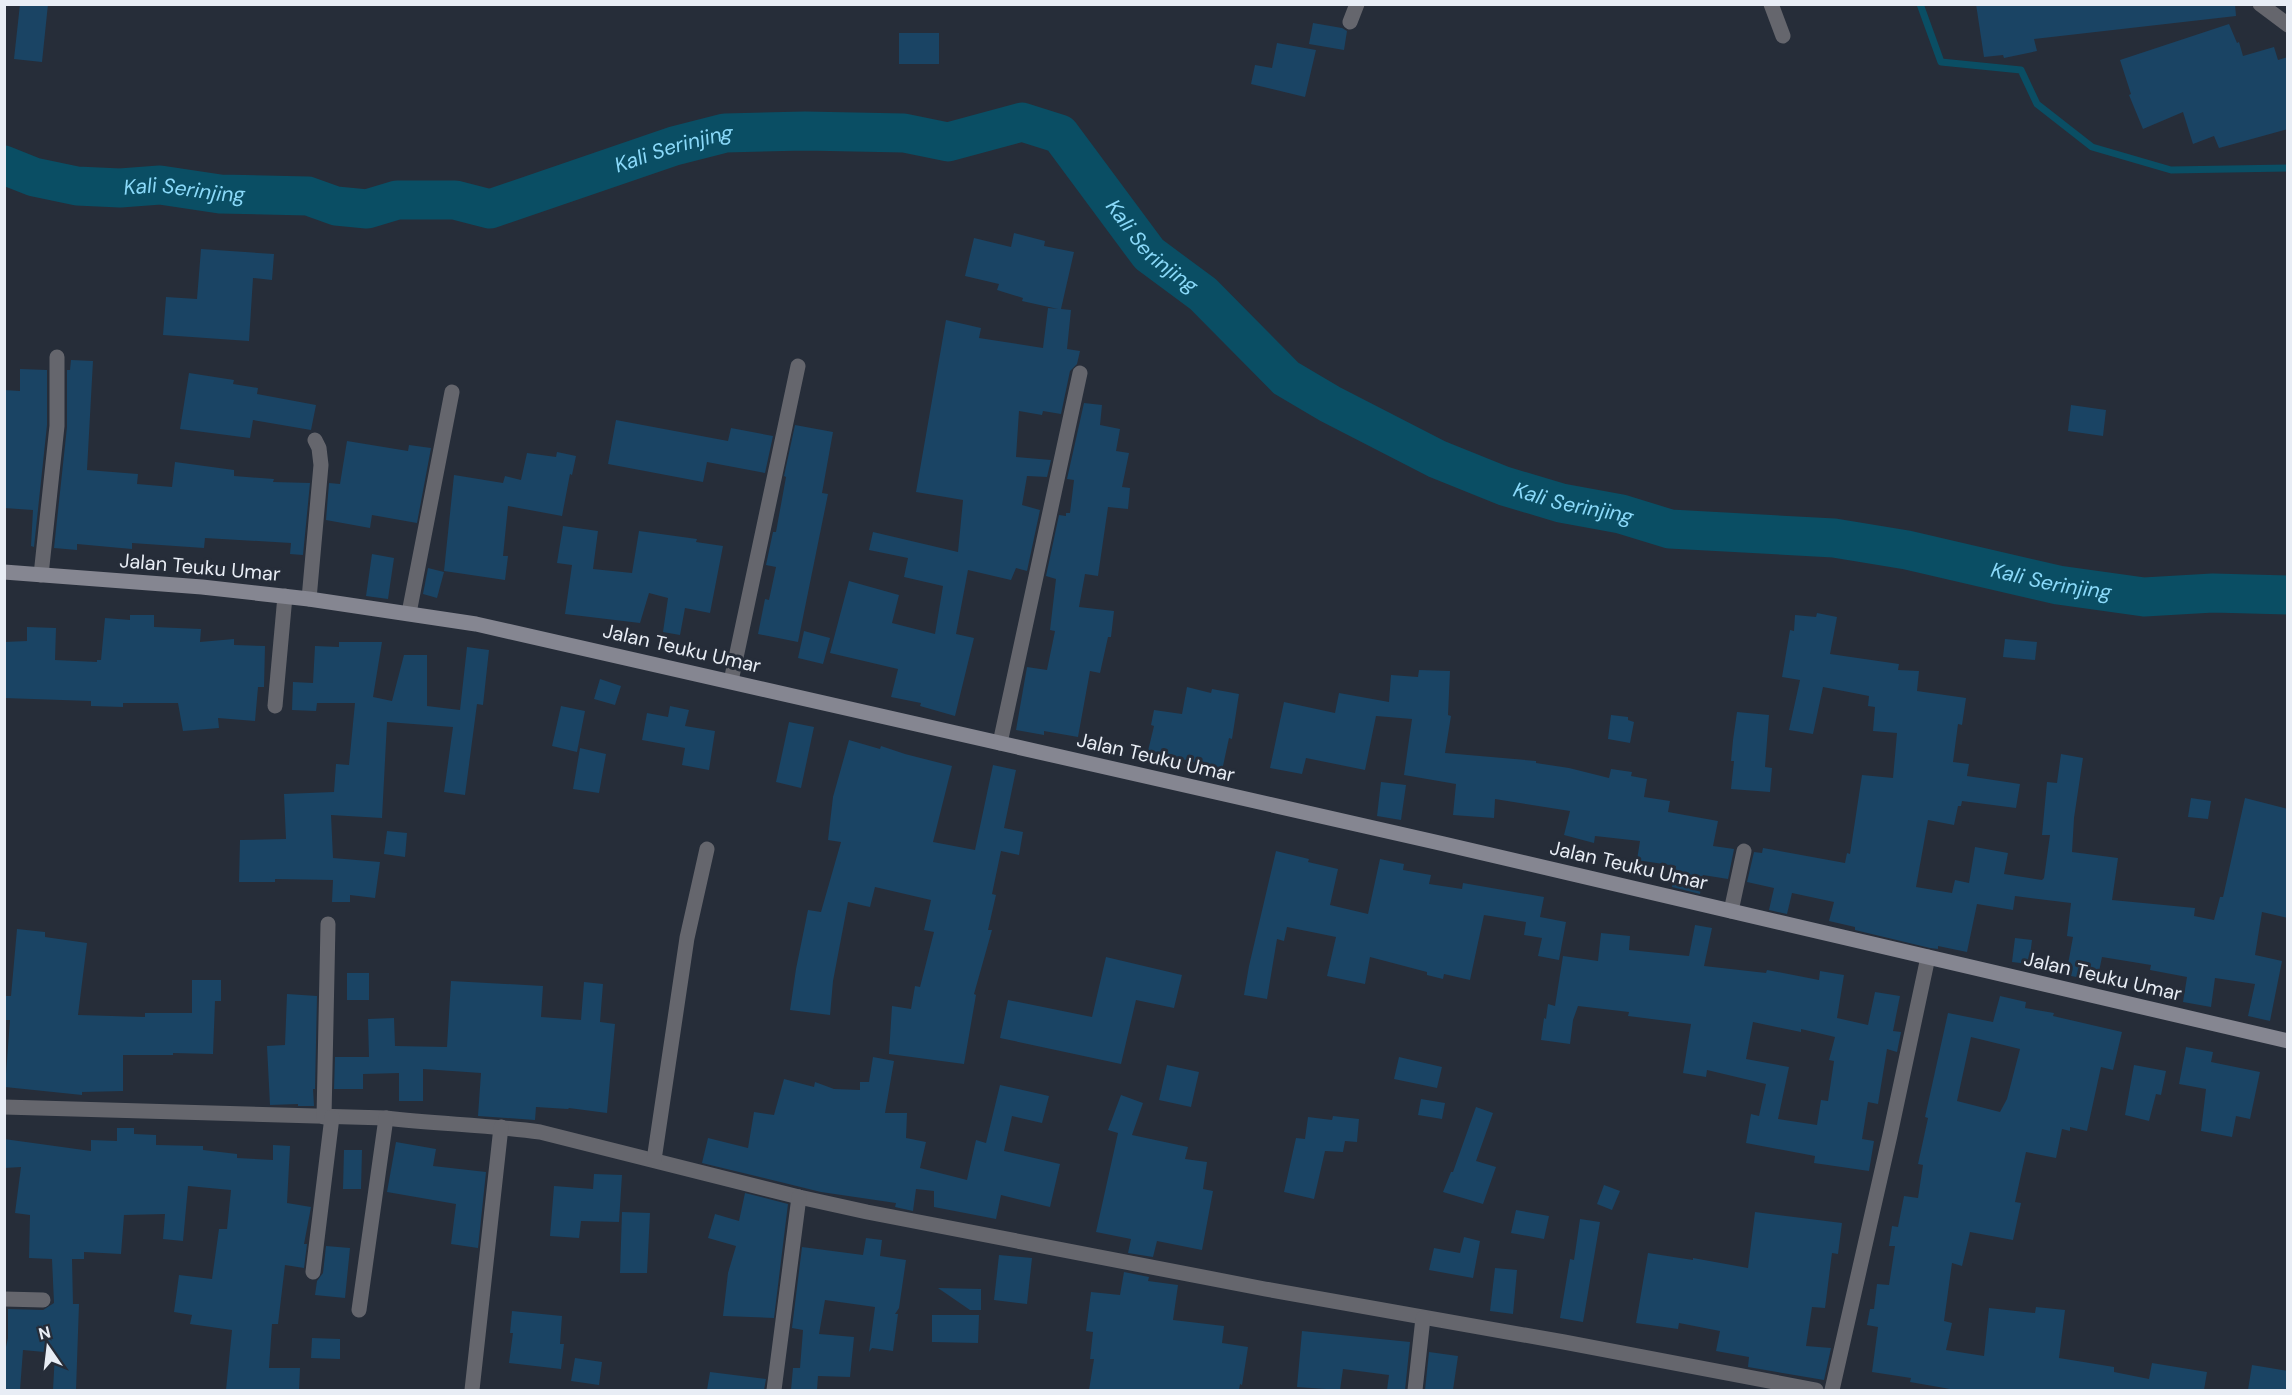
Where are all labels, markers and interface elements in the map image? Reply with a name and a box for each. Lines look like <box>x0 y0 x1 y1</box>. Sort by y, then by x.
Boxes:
water label: Kali Serinjing <box>611 119 733 179</box>
water label: Kali Serinjing <box>122 171 246 209</box>
water label: Kali Serinjing <box>1099 194 1204 300</box>
water label: Kali Serinjing <box>1510 476 1637 531</box>
street label: Jalan Teuku Umar <box>119 547 281 587</box>
water label: Kali Serinjing <box>1988 556 2114 606</box>
street label: Jalan Teuku Umar <box>600 617 764 679</box>
street label: Jalan Teuku Umar <box>1074 726 1238 788</box>
street label: Jalan Teuku Umar <box>1547 834 1711 896</box>
street label: Jalan Teuku Umar <box>2021 945 2185 1007</box>
north arrow <box>18 1317 78 1377</box>
text: N <box>36 1321 53 1345</box>

